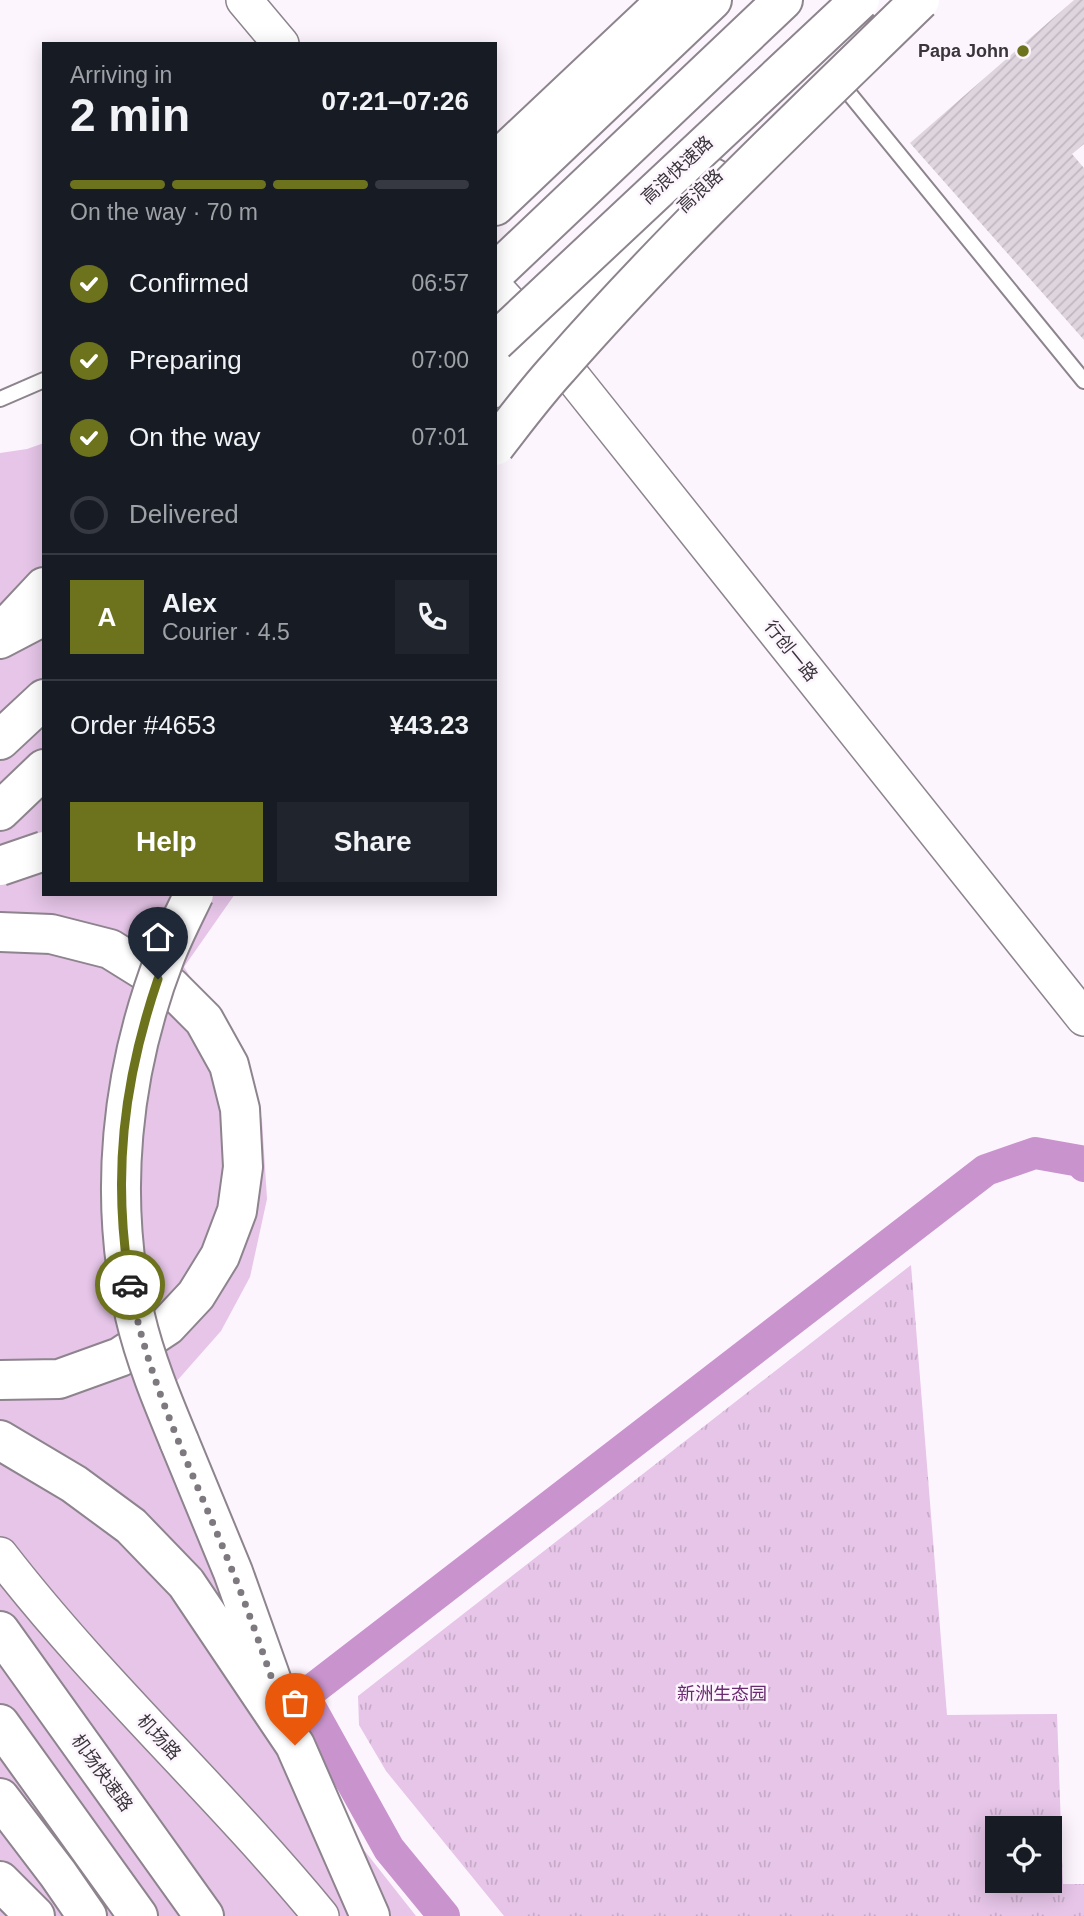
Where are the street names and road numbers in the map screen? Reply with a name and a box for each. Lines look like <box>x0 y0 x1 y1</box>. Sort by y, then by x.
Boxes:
street label: 高浪快速路 <box>637 132 717 208</box>
street label: 高浪路 <box>673 165 727 217</box>
street label: 行创一路 <box>761 617 821 685</box>
street label: 机场路 <box>133 1710 185 1764</box>
street label: 机场快速路 <box>67 1731 137 1815</box>

